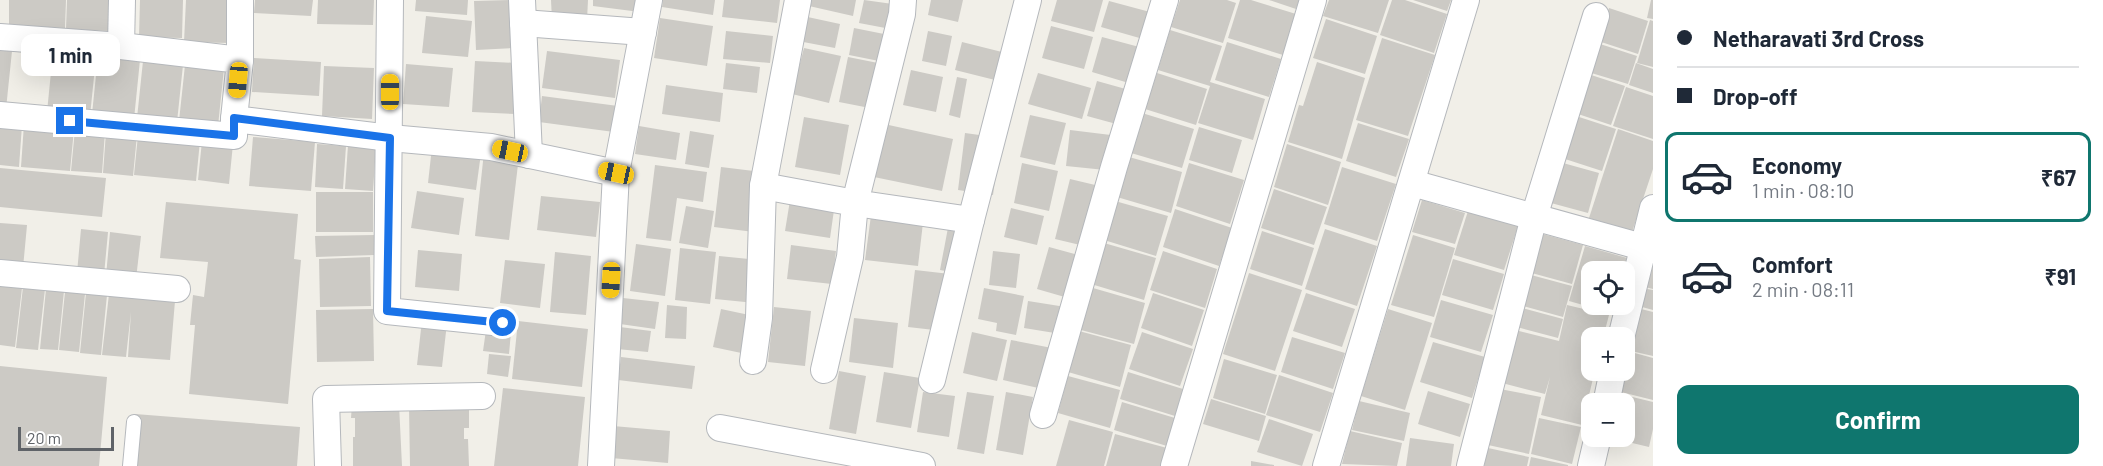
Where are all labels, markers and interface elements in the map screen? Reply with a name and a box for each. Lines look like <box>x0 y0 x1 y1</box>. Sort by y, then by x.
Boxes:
text: Netharavati 3rd Cross <box>1713 25 1924 51</box>
callout: 1 min <box>20 34 119 76</box>
text: 1 min <box>49 43 92 67</box>
car <box>227 61 249 99</box>
car <box>381 74 399 110</box>
text: Drop-off <box>1713 83 1797 109</box>
route end <box>56 107 83 134</box>
car <box>491 138 529 164</box>
icon: car <box>1680 150 1734 204</box>
text: Economy <box>1752 152 1842 178</box>
car <box>597 160 635 186</box>
text: ₹67 <box>2041 164 2076 190</box>
text: 1 min · 08:10 <box>1752 178 1854 202</box>
icon: car <box>1680 249 1734 303</box>
text: Comfort <box>1752 251 1833 277</box>
map controls <box>1581 261 1635 447</box>
button: locate <box>1581 261 1635 315</box>
car <box>601 262 621 298</box>
text: ₹91 <box>2044 263 2076 289</box>
text: 2 min · 08:11 <box>1752 277 1854 301</box>
route start <box>489 309 516 336</box>
button: + <box>1581 327 1635 381</box>
button: Confirm <box>1677 385 2079 454</box>
button: − <box>1581 393 1635 447</box>
scale bar <box>18 424 114 452</box>
text: 20 m <box>27 428 61 447</box>

